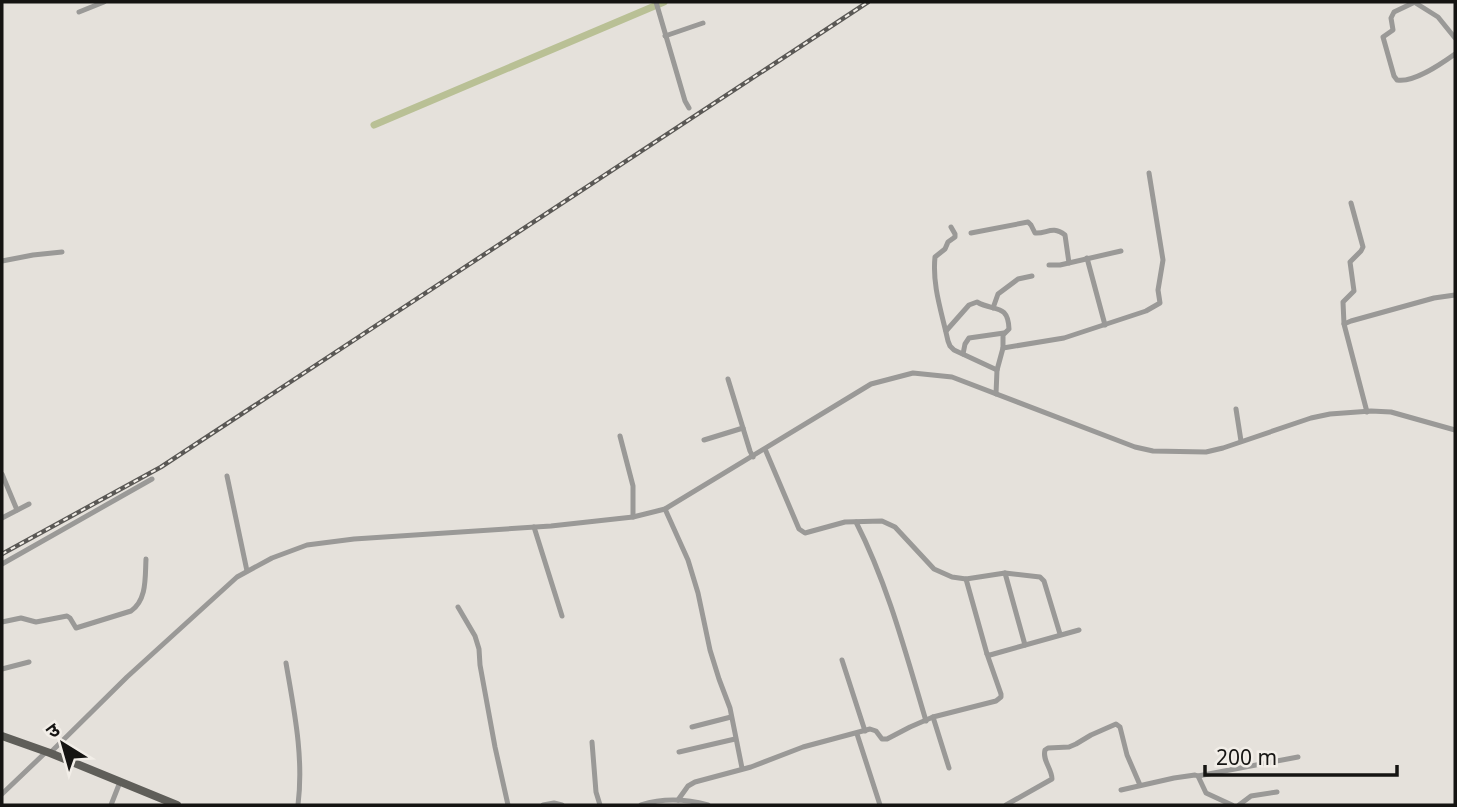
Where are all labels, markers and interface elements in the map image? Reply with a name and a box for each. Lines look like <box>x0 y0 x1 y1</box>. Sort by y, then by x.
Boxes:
north arrow <box>28 709 98 779</box>
text: उ <box>41 716 66 744</box>
scale bar <box>1205 734 1398 778</box>
text: 200 m <box>1216 743 1277 771</box>

